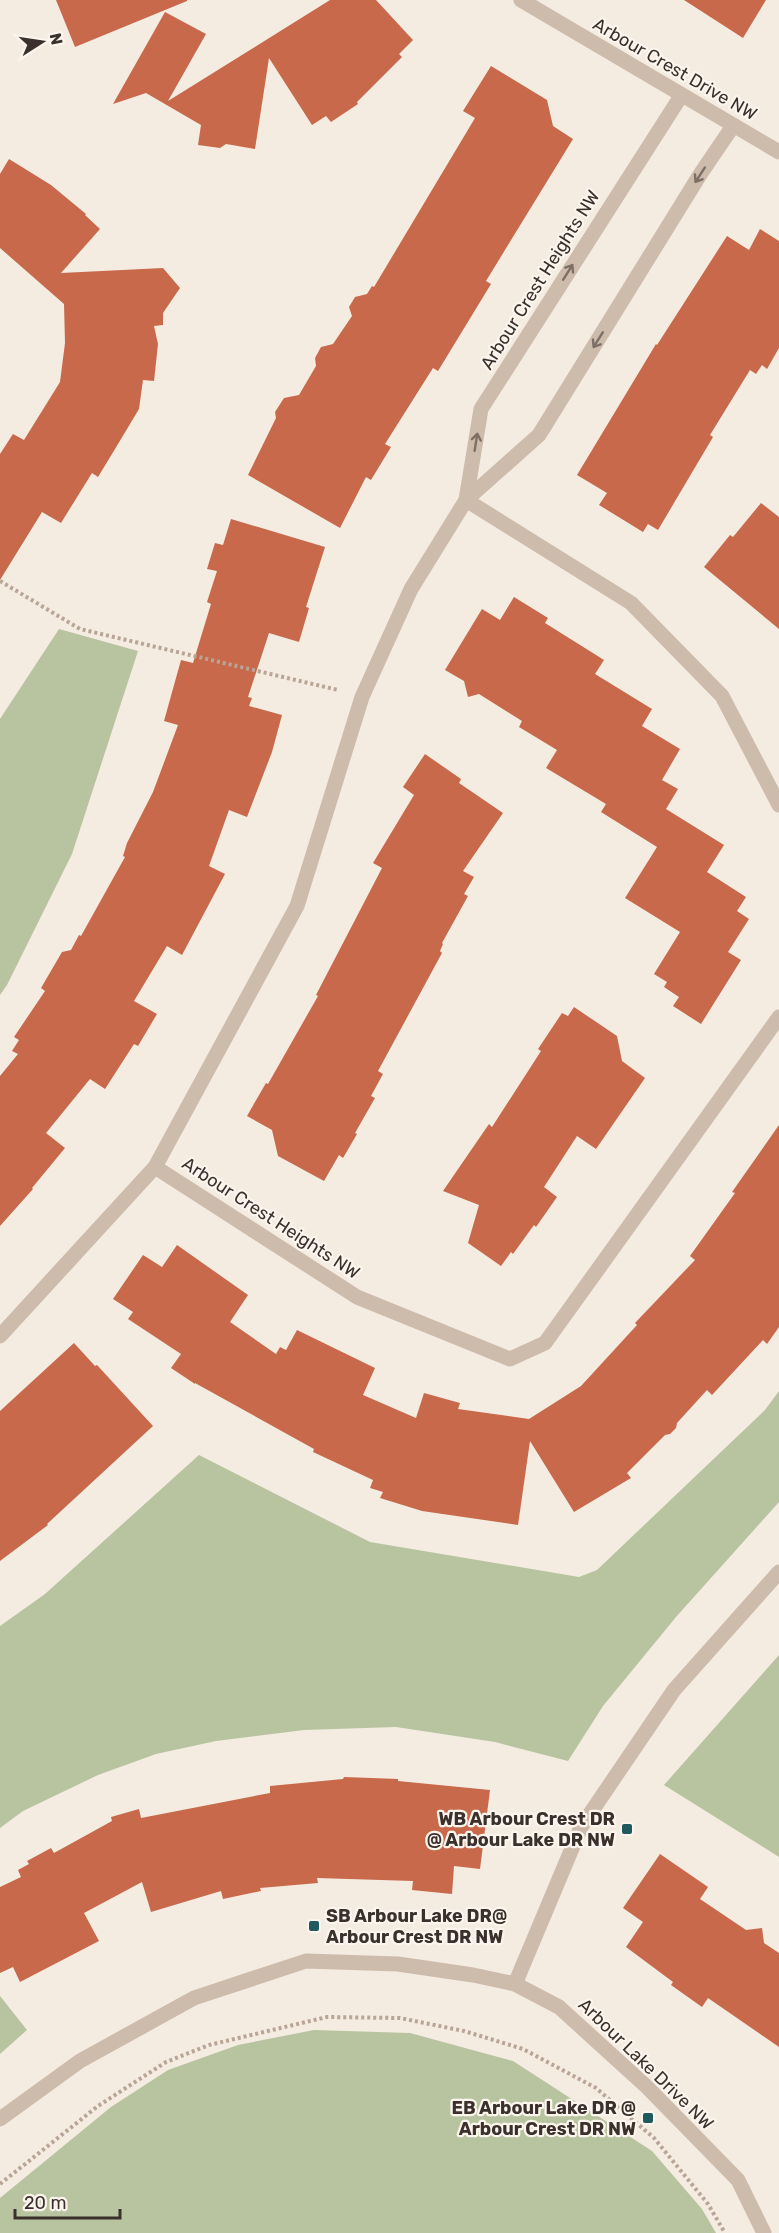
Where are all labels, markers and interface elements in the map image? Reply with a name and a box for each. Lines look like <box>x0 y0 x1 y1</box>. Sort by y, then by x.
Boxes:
north arrow <box>12 12 72 72</box>
street label: Arbour Crest Drive NW <box>589 13 761 125</box>
text: N <box>46 31 67 47</box>
one-way arrow <box>694 166 707 183</box>
street label: Arbour Crest Heights NW <box>476 186 604 374</box>
one-way arrow <box>562 264 574 281</box>
one-way arrow <box>591 331 603 348</box>
one-way arrow <box>471 432 482 452</box>
street label: Arbour Crest Heights NW <box>178 1152 364 1284</box>
place label: WB Arbour Crest DR @ Arbour Lake DR NW <box>427 1808 615 1851</box>
marker: WB Arbour Crest DR @ Arbour Lake DR NW <box>620 1822 634 1836</box>
place label: SB Arbour Lake DR@ Arbour Crest DR NW <box>326 1905 507 1948</box>
marker: SB Arbour Lake DR@ Arbour Crest DR NW <box>307 1919 321 1933</box>
street label: Arbour Lake Drive NW <box>574 1994 718 2134</box>
place label: EB Arbour Lake DR @ Arbour Crest DR NW <box>451 2097 636 2140</box>
marker: EB Arbour Lake DR @ Arbour Crest DR NW <box>641 2111 655 2125</box>
scale bar <box>15 2182 120 2220</box>
text: 20 m <box>24 2192 66 2214</box>

